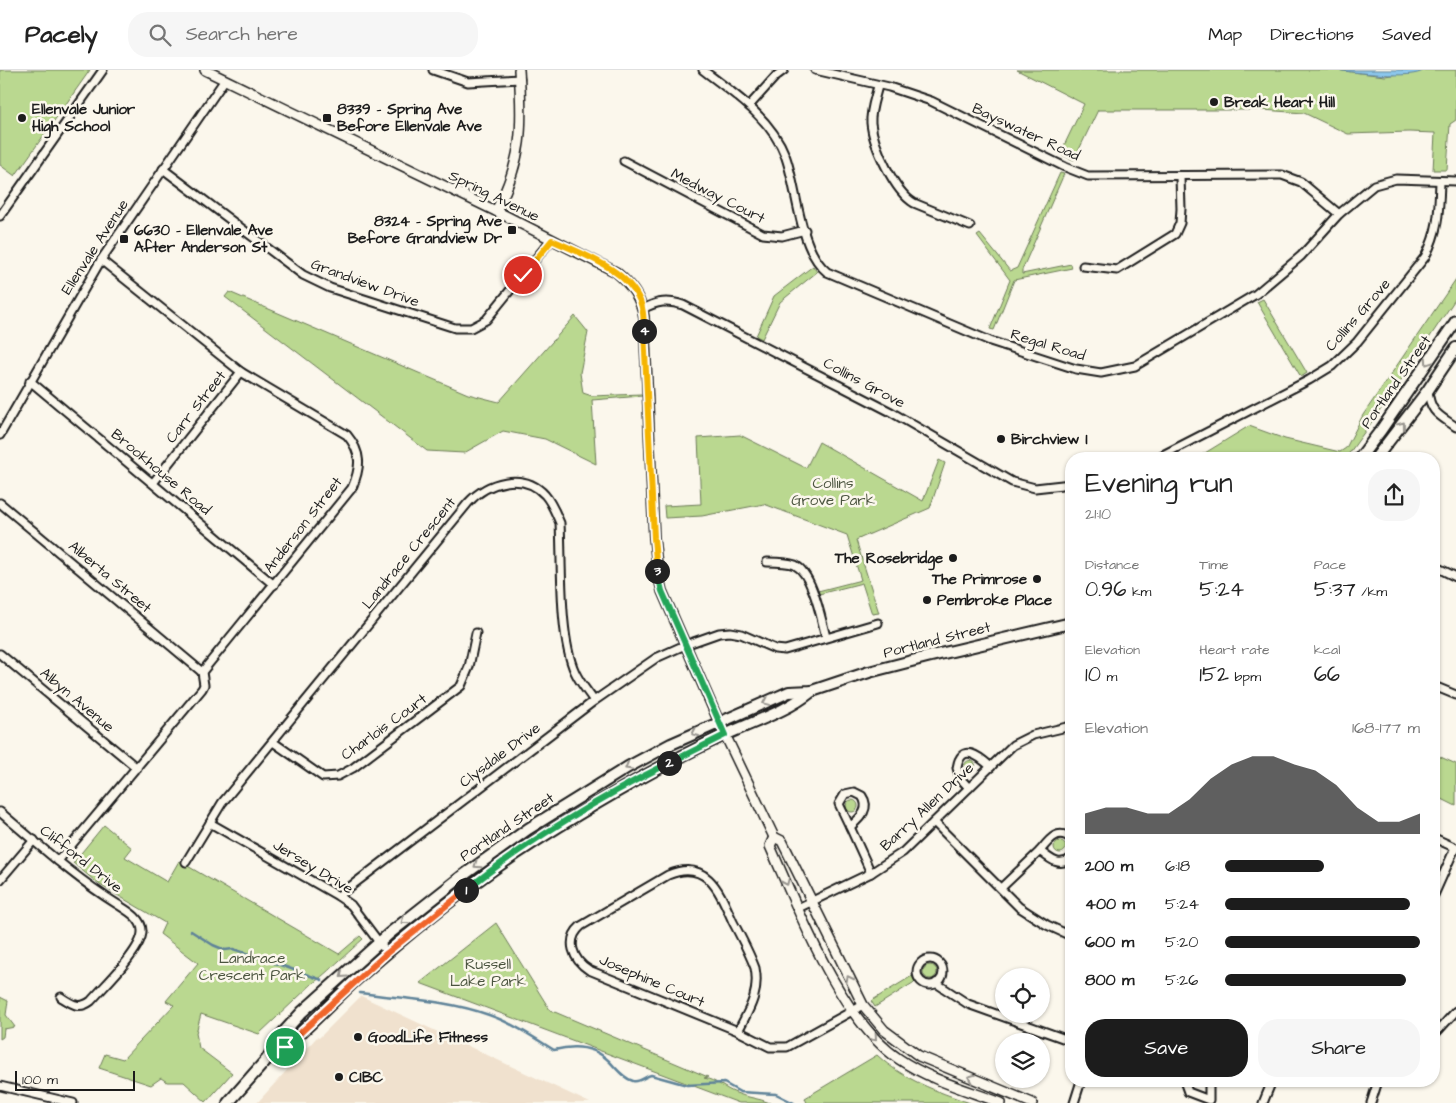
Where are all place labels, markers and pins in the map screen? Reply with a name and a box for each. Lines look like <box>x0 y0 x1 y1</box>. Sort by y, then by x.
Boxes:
place label: Break Heart Hill <box>1224 92 1336 113</box>
marker: Break Heart Hill <box>1208 96 1220 108</box>
place label: Ellenvale Junior High School <box>32 99 136 139</box>
place label: 8339 - Spring Ave Before Ellenvale Ave <box>337 99 482 137</box>
marker: Ellenvale Junior High School <box>16 112 28 124</box>
marker: 8339 - Spring Ave Before Ellenvale Ave <box>321 112 333 124</box>
place label: 8324 - Spring Ave Before Grandview Dr <box>348 211 503 249</box>
place label: 6630 - Ellenvale Ave After Anderson St <box>134 220 273 258</box>
marker: 8324 - Spring Ave Before Grandview Dr <box>506 224 518 236</box>
marker: 6630 - Ellenvale Ave After Anderson St <box>118 233 130 245</box>
pin <box>502 254 544 296</box>
pin: 4 <box>632 318 656 344</box>
place label: Birchview I <box>1011 429 1088 450</box>
marker: Birchview I <box>995 433 1007 445</box>
place label: The Rosebridge <box>834 548 943 571</box>
marker: The Rosebridge <box>947 552 959 564</box>
pin: 3 <box>644 558 670 584</box>
place label: The Primrose <box>931 569 1027 590</box>
marker: The Primrose <box>1031 573 1043 585</box>
place label: Pembroke Place <box>937 590 1052 611</box>
marker: Pembroke Place <box>921 594 933 606</box>
pin: 2 <box>656 750 682 776</box>
pin: 1 <box>454 878 478 902</box>
pin <box>264 1026 306 1068</box>
place label: GoodLife Fitness <box>368 1027 489 1048</box>
marker: GoodLife Fitness <box>352 1031 364 1043</box>
place label: CIBC <box>349 1067 384 1088</box>
marker: CIBC <box>333 1071 345 1083</box>

